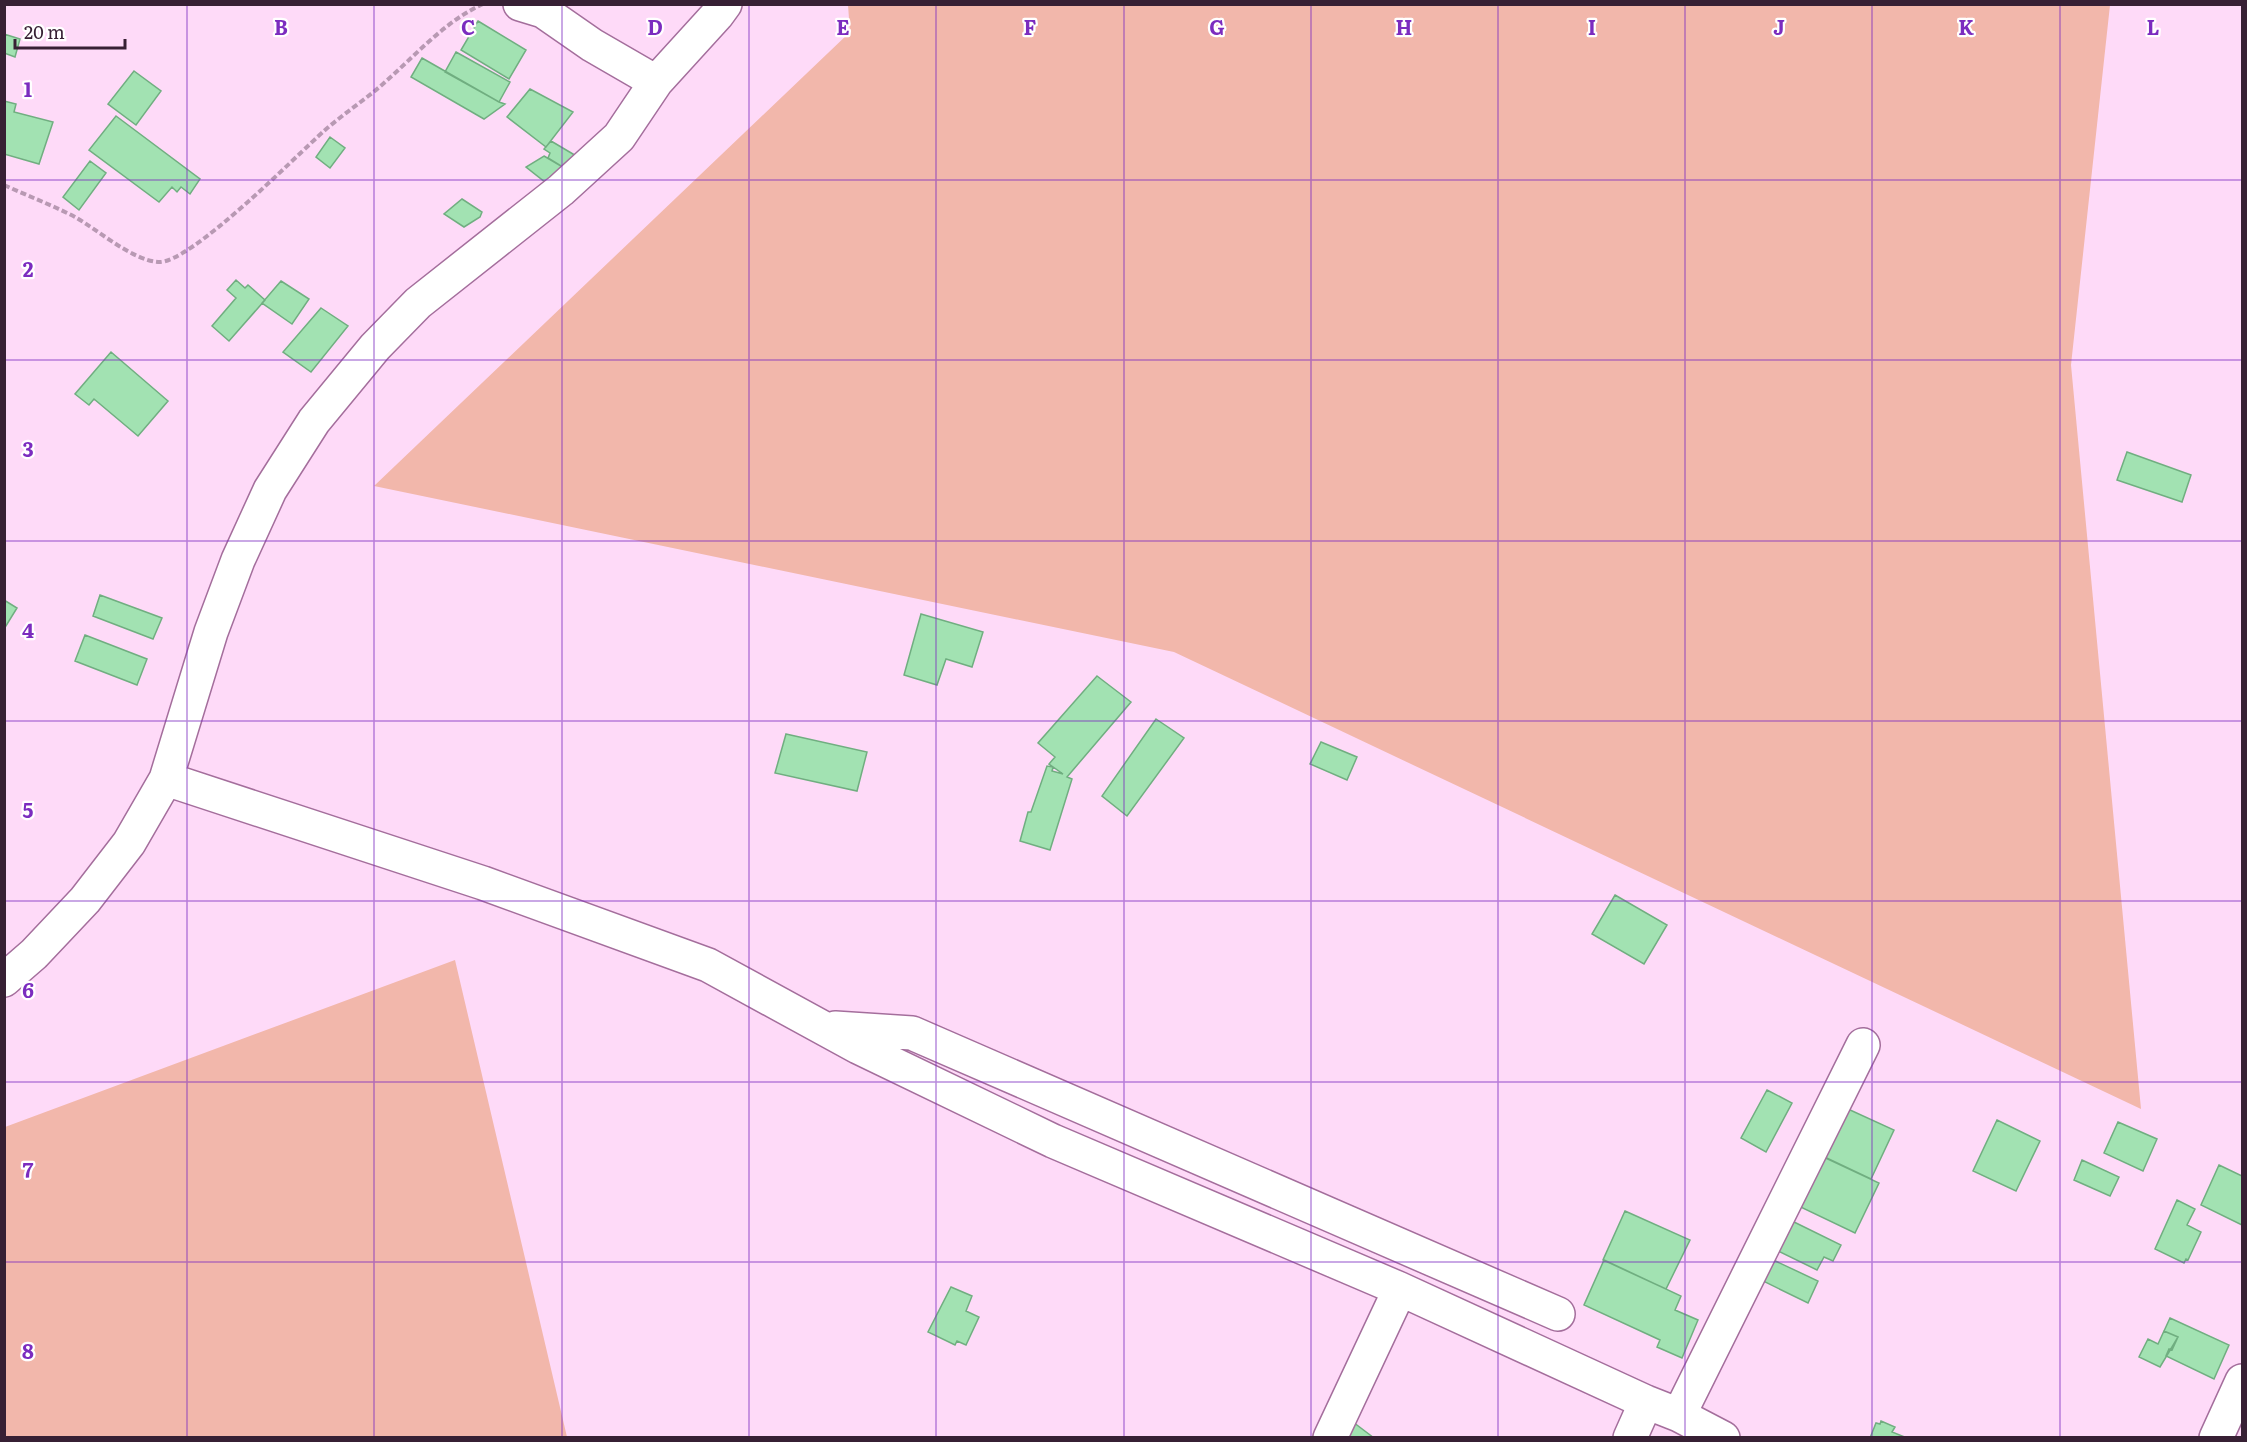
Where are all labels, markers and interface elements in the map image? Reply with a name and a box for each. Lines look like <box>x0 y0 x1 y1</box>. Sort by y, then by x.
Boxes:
text: B <box>274 11 288 41</box>
text: C <box>461 11 475 41</box>
text: D <box>647 11 663 41</box>
text: E <box>836 11 850 41</box>
text: F <box>1024 11 1037 41</box>
text: G <box>1209 11 1225 41</box>
text: H <box>1396 11 1412 41</box>
text: I <box>1588 11 1596 41</box>
text: J <box>1773 11 1785 41</box>
text: K <box>1958 11 1974 41</box>
text: L <box>2147 11 2160 41</box>
scale bar <box>15 12 124 50</box>
text: 20 m <box>24 18 65 45</box>
text: 1 <box>24 73 32 103</box>
text: 2 <box>23 253 34 283</box>
text: 3 <box>22 433 34 463</box>
text: 4 <box>22 614 34 644</box>
text: 5 <box>23 794 34 824</box>
text: 6 <box>22 974 34 1004</box>
text: 7 <box>23 1154 34 1184</box>
text: 8 <box>22 1335 34 1365</box>

